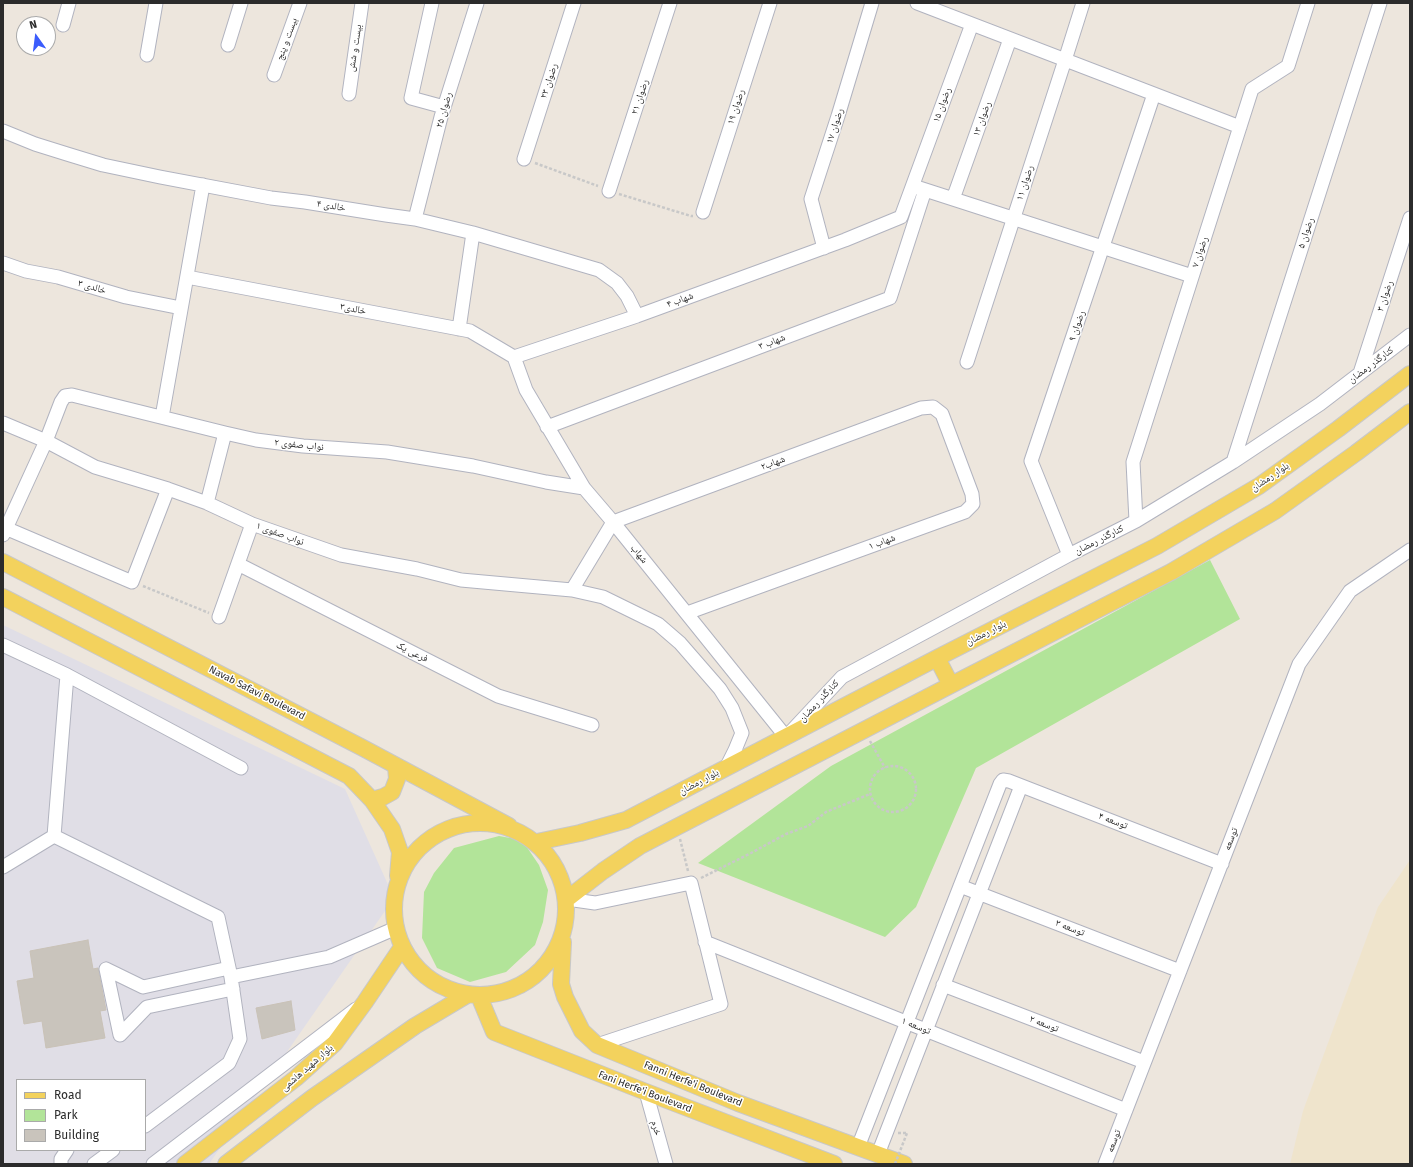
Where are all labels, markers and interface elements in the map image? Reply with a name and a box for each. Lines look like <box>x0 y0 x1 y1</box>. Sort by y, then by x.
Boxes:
north arrow <box>16 16 56 56</box>
street label: بیست و پنج <box>274 16 300 62</box>
text: N <box>28 18 38 32</box>
street label: بیست و شش <box>345 23 365 73</box>
street label: رضوان ۲۳ <box>538 62 560 100</box>
street label: رضوان ۲۱ <box>629 78 651 116</box>
street label: رضوان ۱۵ <box>930 86 954 124</box>
street label: رضوان ۱۹ <box>725 88 747 126</box>
street label: رضوان ۲۵ <box>433 91 455 129</box>
street label: رضوان ۱۳ <box>970 100 994 138</box>
street label: رضوان ۱۷ <box>824 107 846 145</box>
street label: رضوان ۱۱ <box>1014 164 1036 202</box>
street label: خالدی ۴ <box>316 198 346 214</box>
street label: رضوان ۵ <box>1295 216 1317 250</box>
street label: رضوان ۷ <box>1189 235 1211 269</box>
street label: خالدی ۳ <box>76 277 108 297</box>
street label: رضوان ۳ <box>1374 279 1396 313</box>
street label: شهاب ۴ <box>665 290 695 310</box>
street label: خالدی۳ <box>339 301 367 317</box>
street label: رضوان ۹ <box>1066 309 1088 343</box>
street label: شهاب ۳ <box>757 331 787 353</box>
street label: کنارگذر رمضان <box>1346 344 1396 386</box>
street label: نواب صفوی ۲ <box>274 436 324 454</box>
street label: شهاب۲ <box>759 453 787 473</box>
street label: بلوار رمضان <box>1249 460 1291 494</box>
street label: نواب صفوی ۱ <box>254 520 306 548</box>
street label: کنارگذر رمضان <box>1072 523 1126 557</box>
street label: شهاب ۱ <box>867 532 897 552</box>
street label: شهاب <box>628 542 650 566</box>
street label: بلوار رمضان <box>964 618 1008 648</box>
street label: فرعی یک <box>394 639 430 665</box>
street label: Navab Safavi Boulevard <box>207 664 307 722</box>
street label: کنارگذر رمضان <box>796 677 842 725</box>
street label: بلوار رمضان <box>677 767 721 797</box>
street label: توسعه ۴ <box>1097 810 1129 832</box>
street label: توسعه <box>1221 826 1241 852</box>
street label: توسعه ۳ <box>1054 917 1086 939</box>
street label: توسعه ۲ <box>1028 1013 1060 1035</box>
street label: توسعه ۱ <box>900 1015 932 1037</box>
street label: بلوار شهید هاشمی <box>278 1042 336 1094</box>
street label: Fanni Herfe'i Boulevard <box>642 1059 744 1109</box>
street label: Fani Herfe'i Boulevard <box>597 1069 693 1115</box>
legend <box>16 1079 146 1151</box>
text: Road <box>54 1088 82 1102</box>
text: Park <box>54 1108 78 1122</box>
street label: خرم <box>648 1119 664 1137</box>
text: Building <box>54 1128 99 1142</box>
street label: توسعه <box>1104 1128 1124 1154</box>

